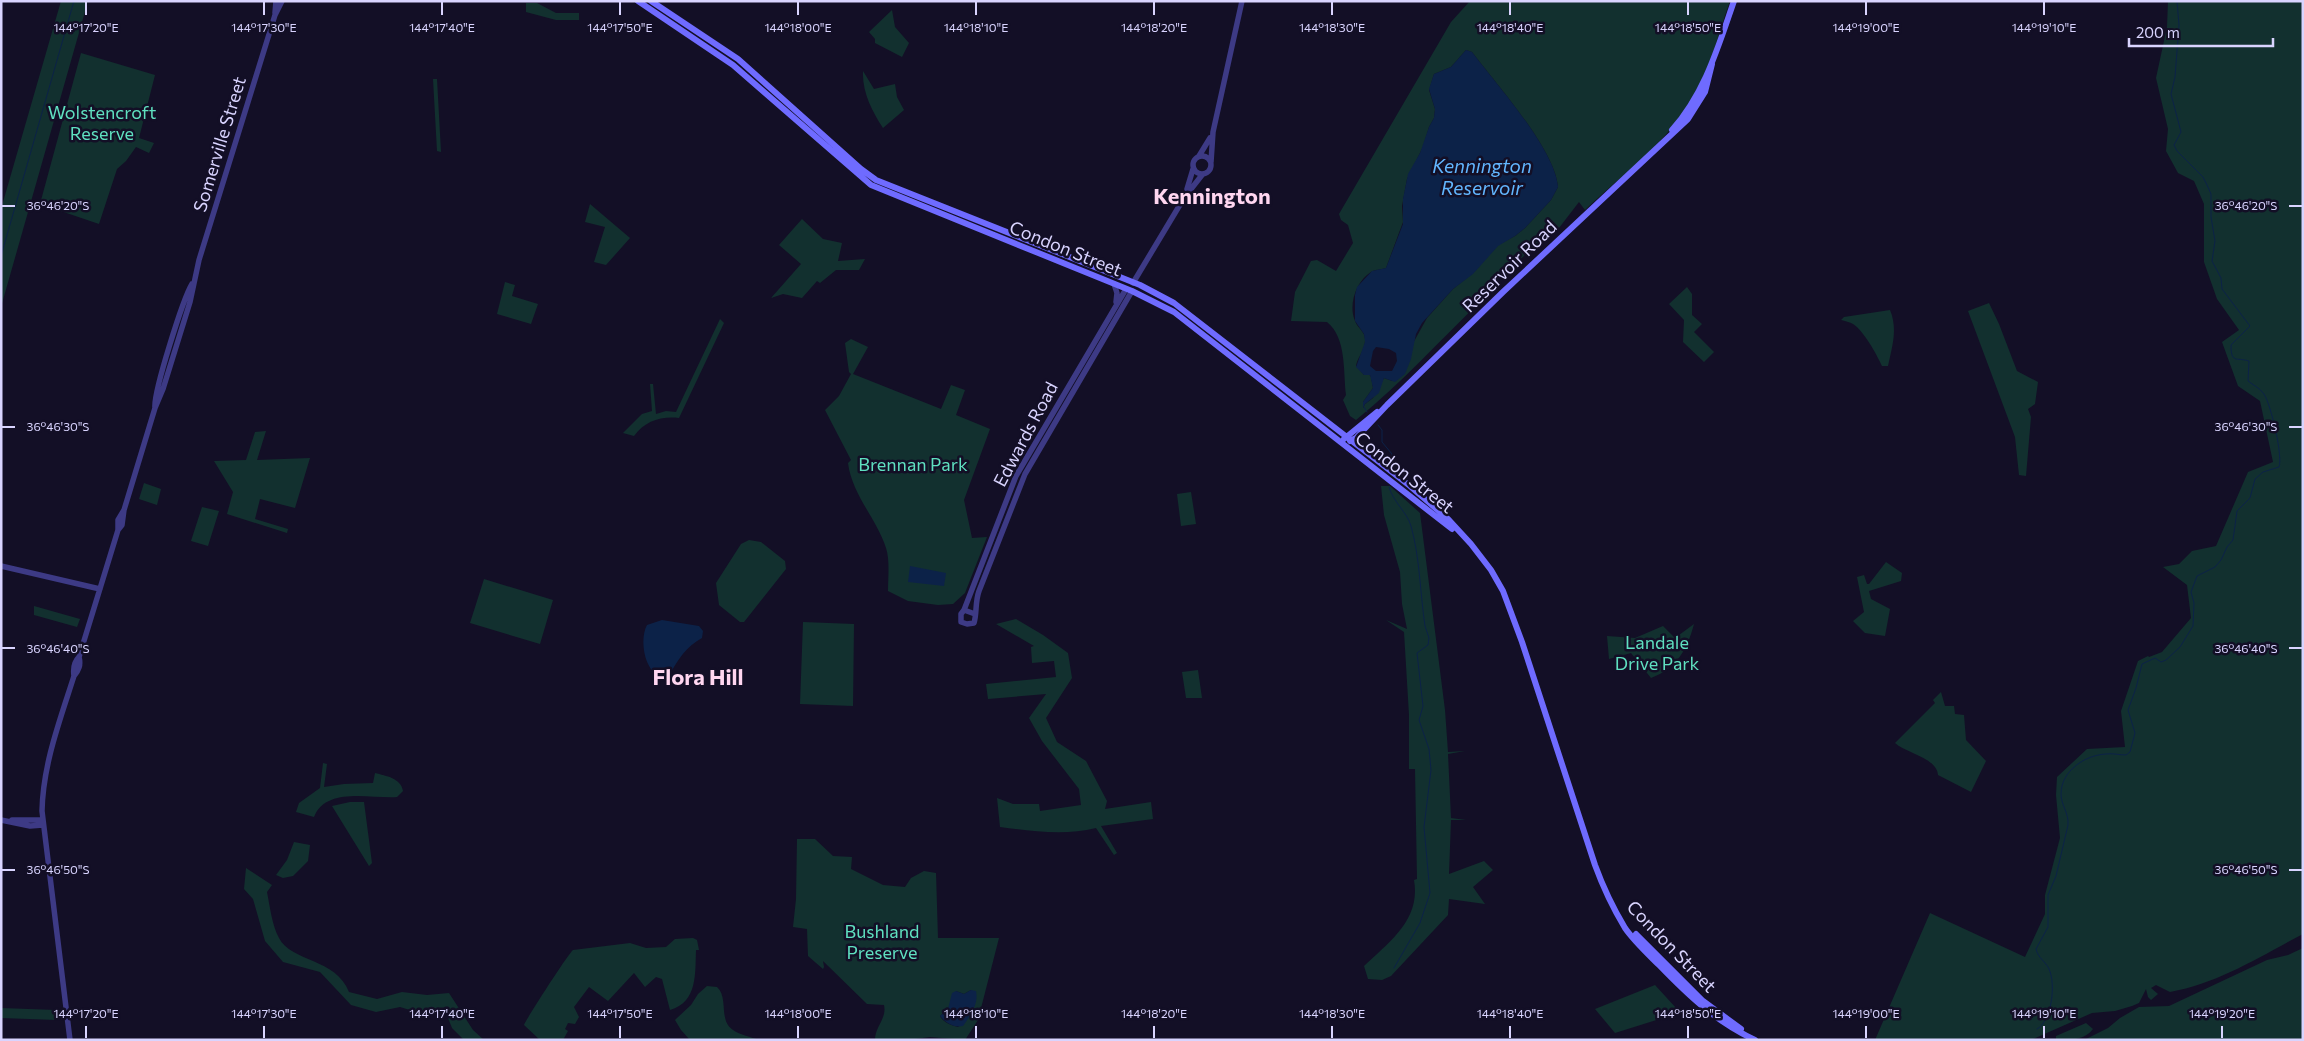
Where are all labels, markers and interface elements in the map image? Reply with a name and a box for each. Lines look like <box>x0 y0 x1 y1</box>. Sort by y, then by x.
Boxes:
scale bar <box>2129 15 2273 47</box>
text: 144°17'20"E <box>53 20 119 34</box>
text: 144°17'30"E <box>231 20 297 34</box>
text: 144°17'40"E <box>409 20 475 34</box>
text: 144°17'50"E <box>587 20 653 34</box>
text: 144°18'00"E <box>764 20 832 34</box>
text: 144°18'10"E <box>944 20 1008 34</box>
text: 144°18'20"E <box>1121 20 1187 34</box>
text: 144°18'30"E <box>1299 20 1365 34</box>
text: 144°18'40"E <box>1477 20 1543 34</box>
text: 144°18'50"E <box>1655 20 1721 34</box>
text: 144°19'00"E <box>1832 20 1900 34</box>
text: 144°19'10"E <box>2012 20 2076 34</box>
text: 200 m <box>2136 23 2180 41</box>
street label: Somerville Street <box>188 74 250 214</box>
park label: Wolstencroft Reserve <box>48 101 156 144</box>
water label: Kennington Reservoir <box>1432 154 1532 199</box>
district label: Kennington <box>1153 182 1271 209</box>
text: 36°46'20"S <box>27 198 89 212</box>
text: 36°46'20"S <box>2215 198 2277 212</box>
street label: Condon Street <box>1007 215 1125 281</box>
street label: Reservoir Road <box>1457 215 1561 317</box>
street label: Edwards Road <box>988 378 1062 490</box>
text: 36°46'30"S <box>27 419 89 433</box>
text: 36°46'30"S <box>2215 419 2277 433</box>
street label: Condon Street <box>1351 427 1459 517</box>
park label: Brennan Park <box>858 453 968 475</box>
park label: Landale Drive Park <box>1615 631 1700 674</box>
text: 36°46'40"S <box>26 641 90 655</box>
text: 36°46'40"S <box>2214 641 2278 655</box>
district label: Flora Hill <box>652 663 744 690</box>
text: 36°46'50"S <box>27 862 89 876</box>
text: 36°46'50"S <box>2215 862 2277 876</box>
street label: Condon Street <box>1623 895 1721 997</box>
park label: Bushland Preserve <box>845 920 919 963</box>
text: 144°17'20"E <box>53 1006 119 1020</box>
text: 144°17'30"E <box>231 1006 297 1020</box>
text: 144°17'40"E <box>409 1006 475 1020</box>
text: 144°17'50"E <box>587 1006 653 1020</box>
text: 144°18'00"E <box>764 1006 832 1020</box>
text: 144°18'10"E <box>944 1006 1008 1020</box>
text: 144°18'20"E <box>1121 1006 1187 1020</box>
text: 144°18'30"E <box>1299 1006 1365 1020</box>
text: 144°18'40"E <box>1477 1006 1543 1020</box>
text: 144°18'50"E <box>1655 1006 1721 1020</box>
text: 144°19'00"E <box>1832 1006 1900 1020</box>
text: 144°19'10"E <box>2012 1006 2076 1020</box>
text: 144°19'20"E <box>2189 1006 2255 1020</box>

